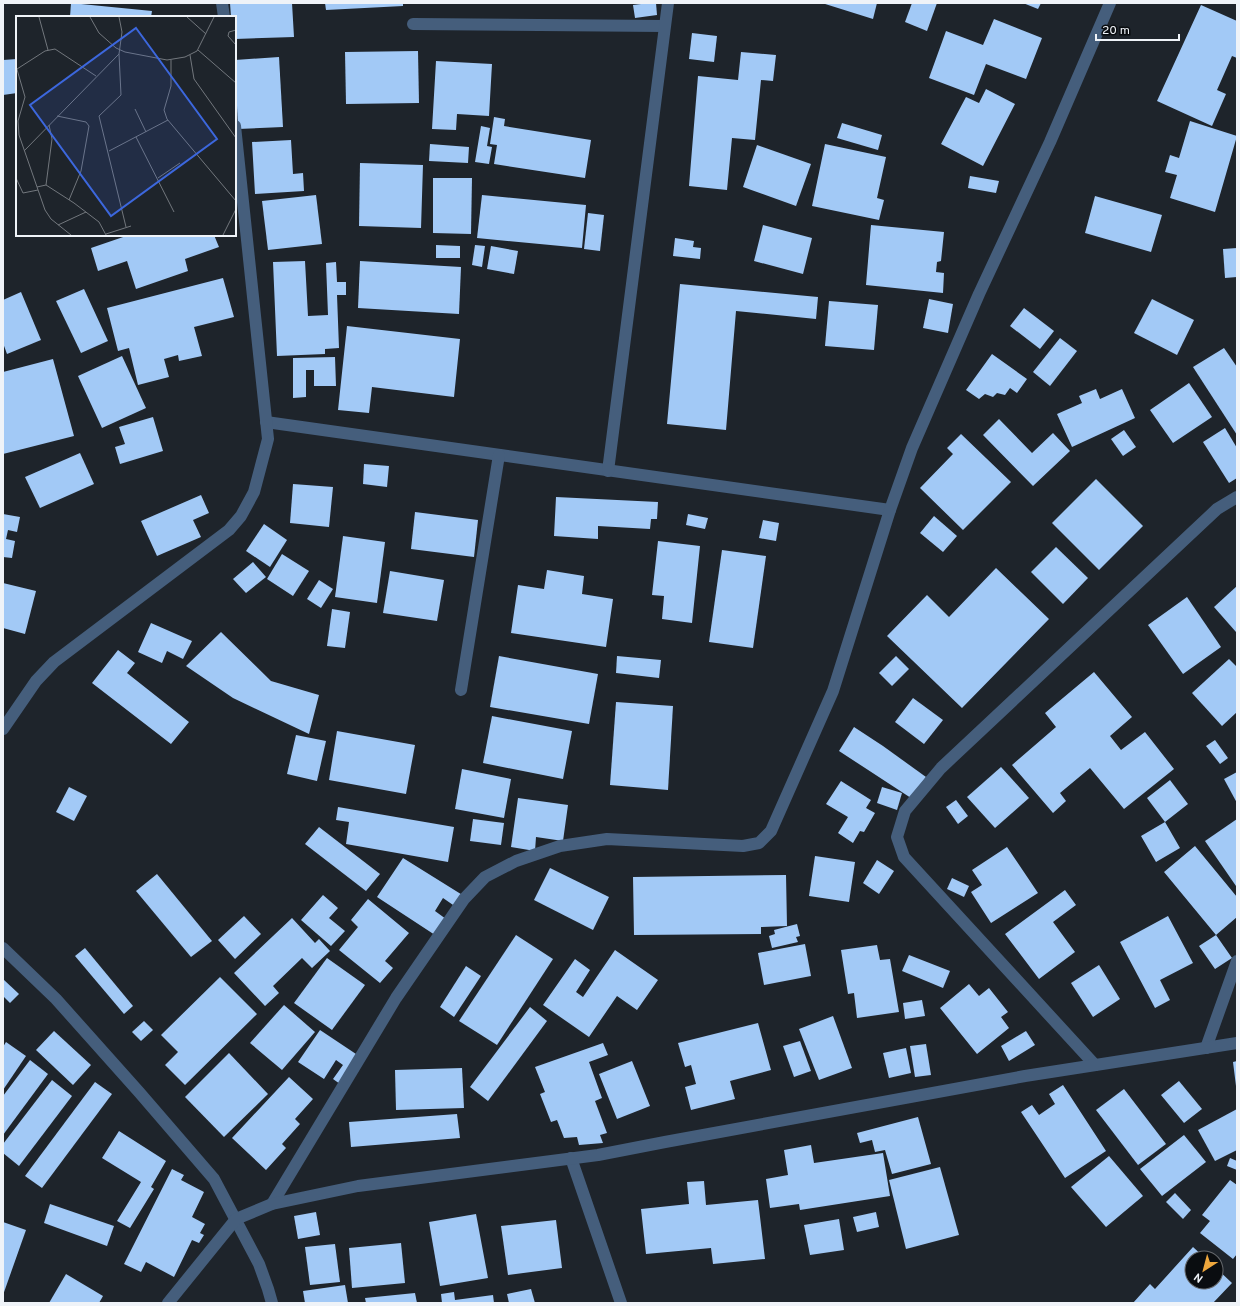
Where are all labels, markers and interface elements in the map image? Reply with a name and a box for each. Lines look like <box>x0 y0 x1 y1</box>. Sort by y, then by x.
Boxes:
inset map <box>16 16 236 236</box>
scale bar <box>1096 16 1179 42</box>
text: 20 m <box>1102 23 1130 39</box>
north arrow <box>1184 1250 1224 1290</box>
text: N <box>1191 1269 1206 1285</box>

